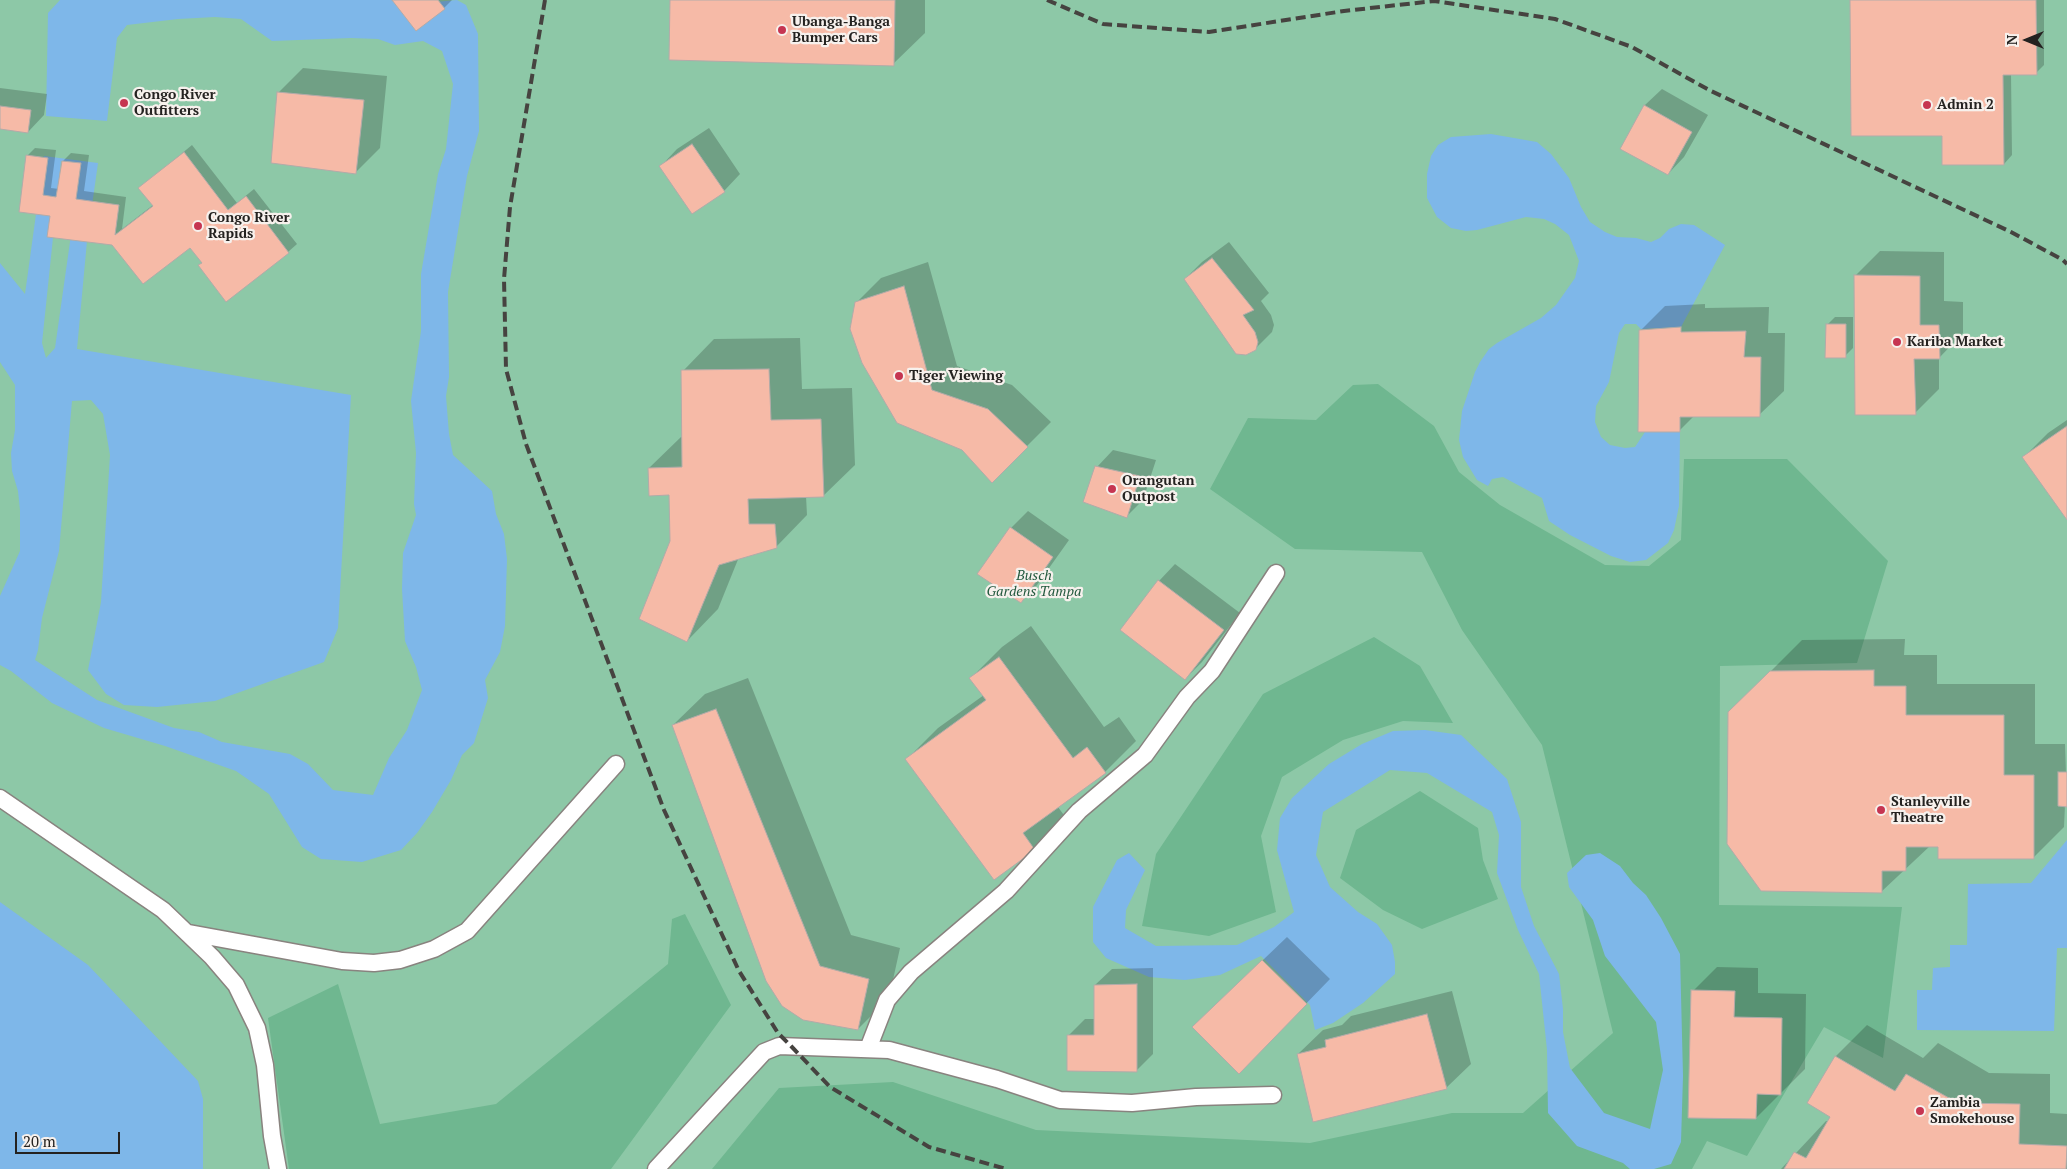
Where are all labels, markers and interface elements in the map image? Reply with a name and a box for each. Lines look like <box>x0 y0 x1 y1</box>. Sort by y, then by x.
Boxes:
place label: Ubanga-Banga Bumper Cars <box>792 14 890 46</box>
north arrow <box>2002 15 2052 65</box>
marker: Ubanga-Banga Bumper Cars <box>776 24 788 36</box>
text: N <box>2002 35 2021 45</box>
place label: Congo River Outfitters <box>134 87 215 120</box>
marker: Congo River Outfitters <box>118 97 130 109</box>
place label: Admin 2 <box>1937 97 1994 113</box>
marker: Admin 2 <box>1921 99 1933 111</box>
place label: Congo River Rapids <box>208 210 289 242</box>
marker: Congo River Rapids <box>192 220 204 232</box>
place label: Kariba Market <box>1907 334 2003 350</box>
marker: Kariba Market <box>1891 336 1903 348</box>
place label: Tiger Viewing <box>909 368 1003 384</box>
marker: Tiger Viewing <box>893 370 905 382</box>
place label: Orangutan Outpost <box>1122 473 1194 506</box>
marker: Orangutan Outpost <box>1106 483 1118 495</box>
park label: Busch Gardens Tampa <box>986 568 1082 600</box>
place label: Stanleyville Theatre <box>1891 794 1970 826</box>
marker: Stanleyville Theatre <box>1875 804 1887 816</box>
place label: Zambia Smokehouse <box>1930 1095 2014 1128</box>
marker: Zambia Smokehouse <box>1914 1105 1926 1117</box>
scale bar <box>18 1122 122 1154</box>
text: 20 m <box>23 1131 56 1151</box>

